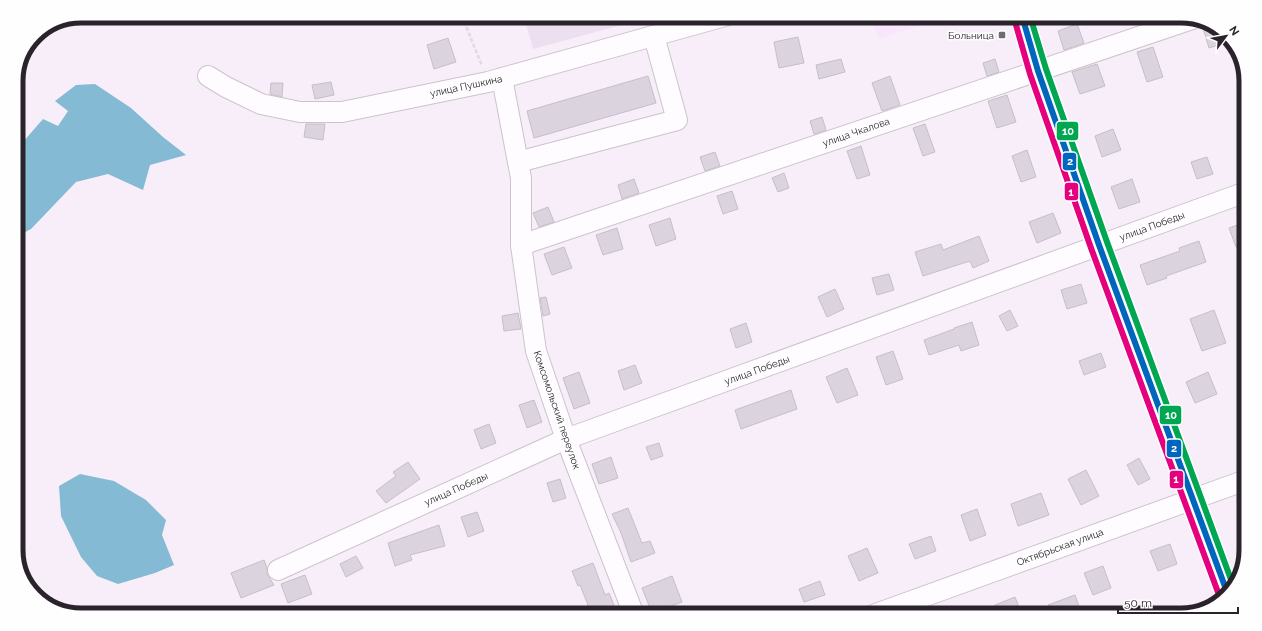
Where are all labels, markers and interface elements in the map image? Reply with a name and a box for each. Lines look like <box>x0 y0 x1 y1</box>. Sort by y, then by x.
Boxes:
north arrow <box>1206 16 1246 56</box>
text: N <box>1226 24 1242 38</box>
place label: Больница <box>948 30 994 41</box>
marker: Больница <box>997 30 1007 40</box>
street label: улица Пушкина <box>429 73 503 99</box>
street label: улица Чкалова <box>821 115 891 149</box>
line badge: 10 <box>1056 121 1079 141</box>
text: 10 <box>1062 125 1074 138</box>
line badge: 2 <box>1062 152 1077 171</box>
text: 2 <box>1067 155 1073 168</box>
line badge: 1 <box>1064 182 1079 201</box>
text: 1 <box>1068 186 1074 199</box>
street label: улица Победы <box>1118 209 1186 243</box>
street label: Комсомольский переулок <box>531 349 583 471</box>
street label: улица Победы <box>723 353 791 387</box>
line badge: 10 <box>1159 405 1182 425</box>
text: 10 <box>1165 409 1177 422</box>
line badge: 2 <box>1166 439 1182 458</box>
text: 2 <box>1171 442 1177 455</box>
street label: улица Победы <box>422 470 490 508</box>
line badge: 1 <box>1169 470 1184 489</box>
text: 1 <box>1173 473 1179 486</box>
street label: Октябрьская улица <box>1015 526 1105 568</box>
scale bar <box>1118 589 1238 615</box>
text: 50 m <box>1124 596 1152 610</box>

